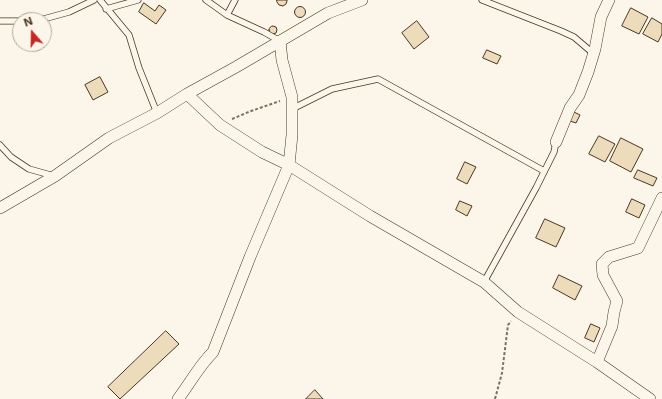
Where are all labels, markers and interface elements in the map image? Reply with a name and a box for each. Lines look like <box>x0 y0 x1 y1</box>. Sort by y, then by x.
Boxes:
north arrow <box>12 12 52 52</box>
text: N <box>22 14 35 30</box>

